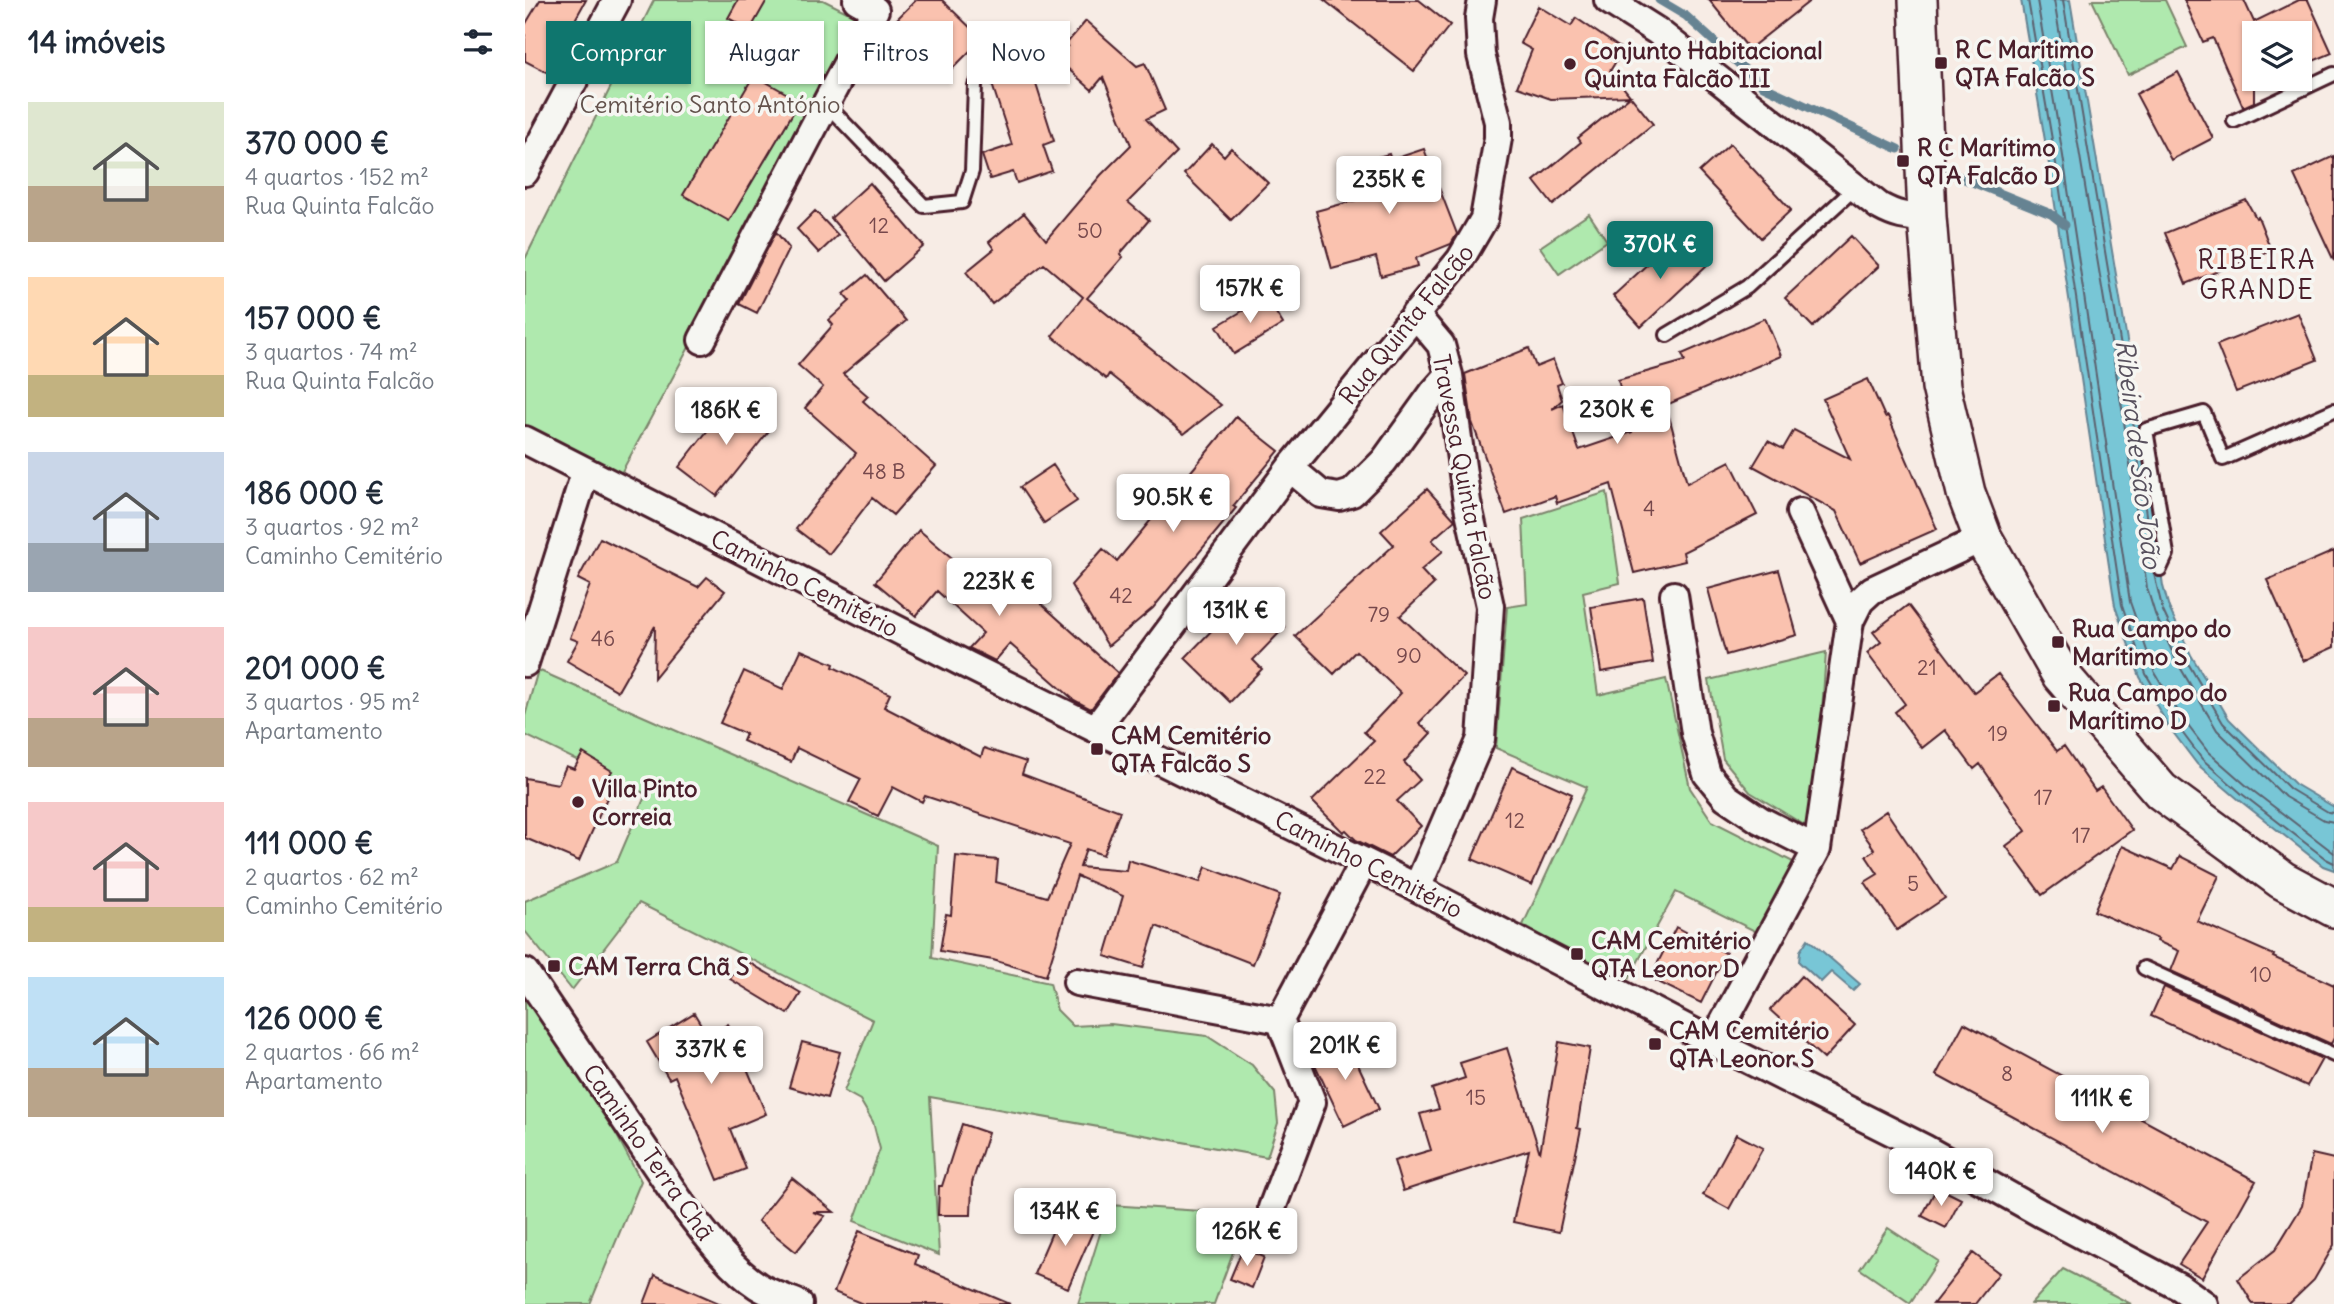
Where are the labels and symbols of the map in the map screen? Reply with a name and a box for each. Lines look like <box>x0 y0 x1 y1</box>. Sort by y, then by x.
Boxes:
place label: R C Marítimo QTA Falcão S <box>1955 34 2095 92</box>
place label: Conjunto Habitacional Quinta Falcão III <box>1584 35 1823 93</box>
marker: R C Marítimo QTA Falcão S <box>1933 55 1949 71</box>
marker: Conjunto Habitacional Quinta Falcão III <box>1562 56 1578 72</box>
park label: Cemitério Santo António <box>579 89 841 119</box>
place label: R C Marítimo QTA Falcão D <box>1917 132 2060 190</box>
marker: R C Marítimo QTA Falcão D <box>1895 153 1911 169</box>
pin: 235K € <box>1332 156 1446 216</box>
house number: 12 <box>869 212 889 239</box>
house number: 50 <box>1077 217 1103 244</box>
pin: 370K € <box>1603 222 1717 281</box>
street label: Rua Quinta Falcão <box>1332 238 1480 410</box>
district label: RIBEIRA GRANDE <box>2198 243 2316 306</box>
pin: 157K € <box>1193 266 1307 325</box>
water label: Ribeira de São João <box>2109 338 2170 572</box>
street label: Travessa Quinta Falcão <box>1426 352 1504 602</box>
pin: 230K € <box>1560 386 1674 446</box>
pin: 186K € <box>669 388 783 447</box>
house number: 48 B <box>863 458 906 485</box>
pin: 90.5K € <box>1108 475 1238 534</box>
house number: 4 <box>1643 495 1655 522</box>
street label: Caminho Cemitério <box>706 523 904 643</box>
pin: 223K € <box>942 558 1056 618</box>
house number: 42 <box>1109 582 1133 609</box>
pin: 131K € <box>1179 588 1293 647</box>
house number: 79 <box>1368 601 1390 628</box>
place label: Rua Campo do Marítimo S <box>2072 613 2231 671</box>
house number: 46 <box>591 625 615 652</box>
marker: Rua Campo do Marítimo S <box>2050 634 2066 650</box>
house number: 90 <box>1396 642 1422 669</box>
house number: 21 <box>1917 654 1937 681</box>
place label: Rua Campo do Marítimo D <box>2068 677 2227 735</box>
marker: Rua Campo do Marítimo D <box>2046 698 2062 714</box>
place label: CAM Cemitério QTA Falcão S <box>1111 720 1271 778</box>
house number: 19 <box>1988 720 2008 747</box>
marker: CAM Cemitério QTA Falcão S <box>1089 741 1105 757</box>
house number: 22 <box>1363 763 1387 790</box>
place label: Villa Pinto Correia <box>592 773 698 831</box>
house number: 17 <box>2034 784 2052 811</box>
marker: Villa Pinto Correia <box>570 794 586 810</box>
street label: Caminho Cemitério <box>1270 804 1468 924</box>
house number: 12 <box>1505 807 1525 834</box>
house number: 17 <box>2072 822 2090 849</box>
house number: 5 <box>1907 870 1919 897</box>
place label: CAM Cemitério QTA Leonor D <box>1591 925 1751 983</box>
marker: CAM Cemitério QTA Leonor D <box>1569 946 1585 962</box>
place label: CAM Terra Chã S <box>568 951 749 981</box>
marker: CAM Terra Chã S <box>546 958 562 974</box>
house number: 10 <box>2250 961 2272 988</box>
place label: CAM Cemitério QTA Leonor S <box>1669 1015 1829 1073</box>
pin: 201K € <box>1288 1023 1402 1082</box>
pin: 337K € <box>654 1026 768 1086</box>
marker: CAM Cemitério QTA Leonor S <box>1647 1036 1663 1052</box>
street label: Caminho Terra Chã <box>577 1058 721 1246</box>
house number: 8 <box>2001 1060 2013 1087</box>
pin: 111K € <box>2045 1076 2159 1135</box>
house number: 15 <box>1466 1084 1486 1111</box>
pin: 140K € <box>1884 1148 1998 1208</box>
pin: 134K € <box>1008 1188 1122 1248</box>
pin: 126K € <box>1190 1208 1304 1268</box>

